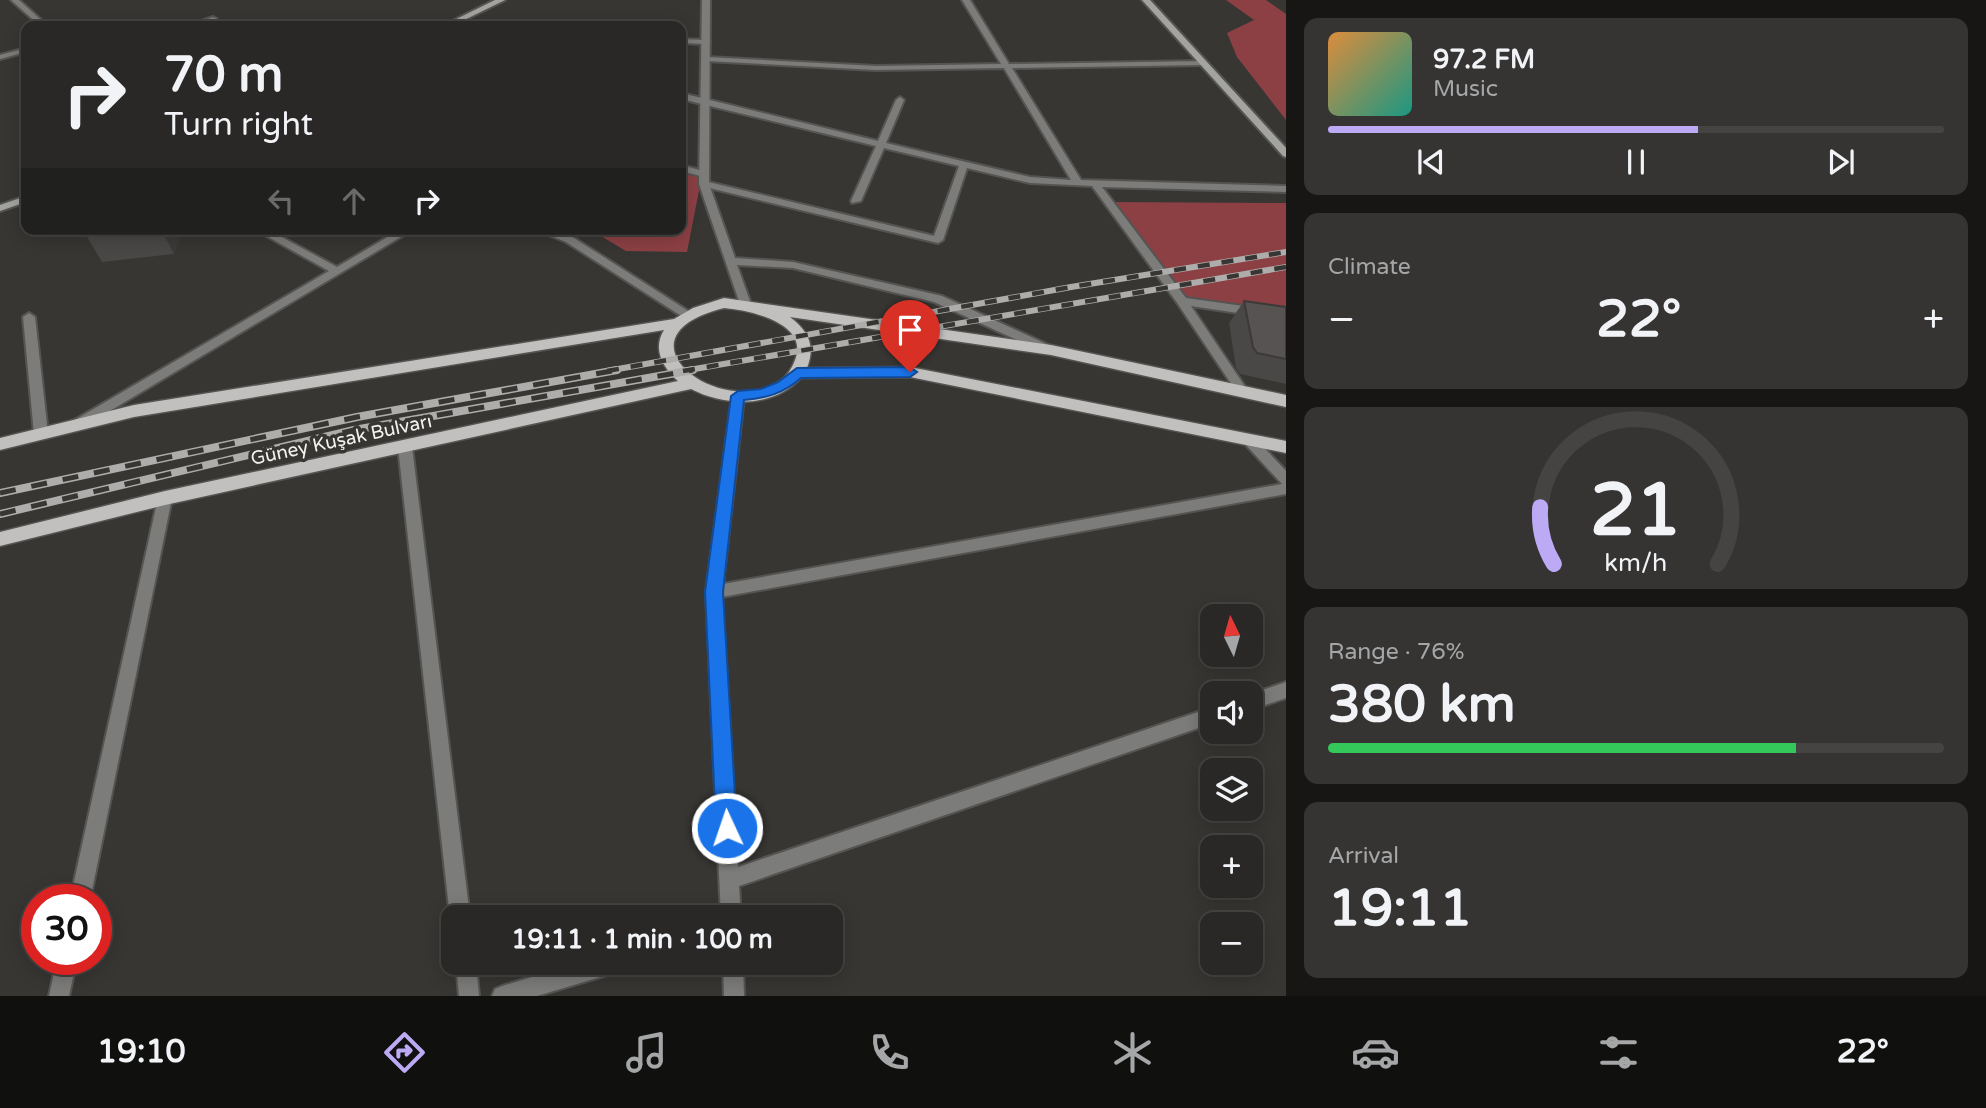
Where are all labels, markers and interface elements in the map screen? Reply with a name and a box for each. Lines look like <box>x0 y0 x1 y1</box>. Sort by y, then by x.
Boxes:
text: 97.2 FM <box>1433 44 1535 75</box>
text: 70 m <box>164 46 283 105</box>
icon: right <box>49 49 140 140</box>
text: Music <box>1433 75 1498 103</box>
text: Turn right <box>164 106 313 144</box>
icon: previous <box>1412 143 1450 181</box>
icon: pause <box>1617 143 1655 181</box>
icon: next <box>1822 143 1860 181</box>
icon: left <box>262 182 300 220</box>
icon: ahead <box>335 182 373 220</box>
icon: right <box>408 182 446 220</box>
text: Climate <box>1328 253 1411 281</box>
text: 22° <box>1596 288 1681 351</box>
text: − <box>1328 297 1355 343</box>
text: + <box>1923 297 1944 343</box>
pin <box>880 300 940 372</box>
icon: arrive <box>891 311 929 349</box>
street label: Güney Kuşak Bulvarı <box>249 410 434 470</box>
text: 21 <box>1590 467 1682 555</box>
text: km/h <box>1605 548 1667 578</box>
north arrow <box>1200 604 1264 667</box>
map controls <box>1200 604 1263 975</box>
text: Range · 76% <box>1328 638 1464 666</box>
text: 380 km <box>1328 673 1516 736</box>
button: sound <box>1200 681 1263 744</box>
button: layers <box>1200 758 1263 821</box>
position arrow <box>690 791 764 865</box>
button: + <box>1200 835 1263 898</box>
text: Arrival <box>1328 842 1399 870</box>
text: 19:11 <box>1328 877 1472 940</box>
speed limit sign: 30 <box>21 884 112 975</box>
button: − <box>1200 912 1263 975</box>
text: 19:11 · 1 min · 100 m <box>511 924 773 955</box>
icon: directions <box>380 1028 429 1077</box>
icon: music <box>622 1028 671 1077</box>
icon: phone <box>865 1028 914 1077</box>
icon: climate <box>1108 1028 1157 1077</box>
icon: car <box>1351 1028 1400 1077</box>
icon: filters <box>1594 1028 1643 1077</box>
text: 19:10 <box>97 1033 186 1071</box>
text: 22° <box>1837 1033 1889 1071</box>

